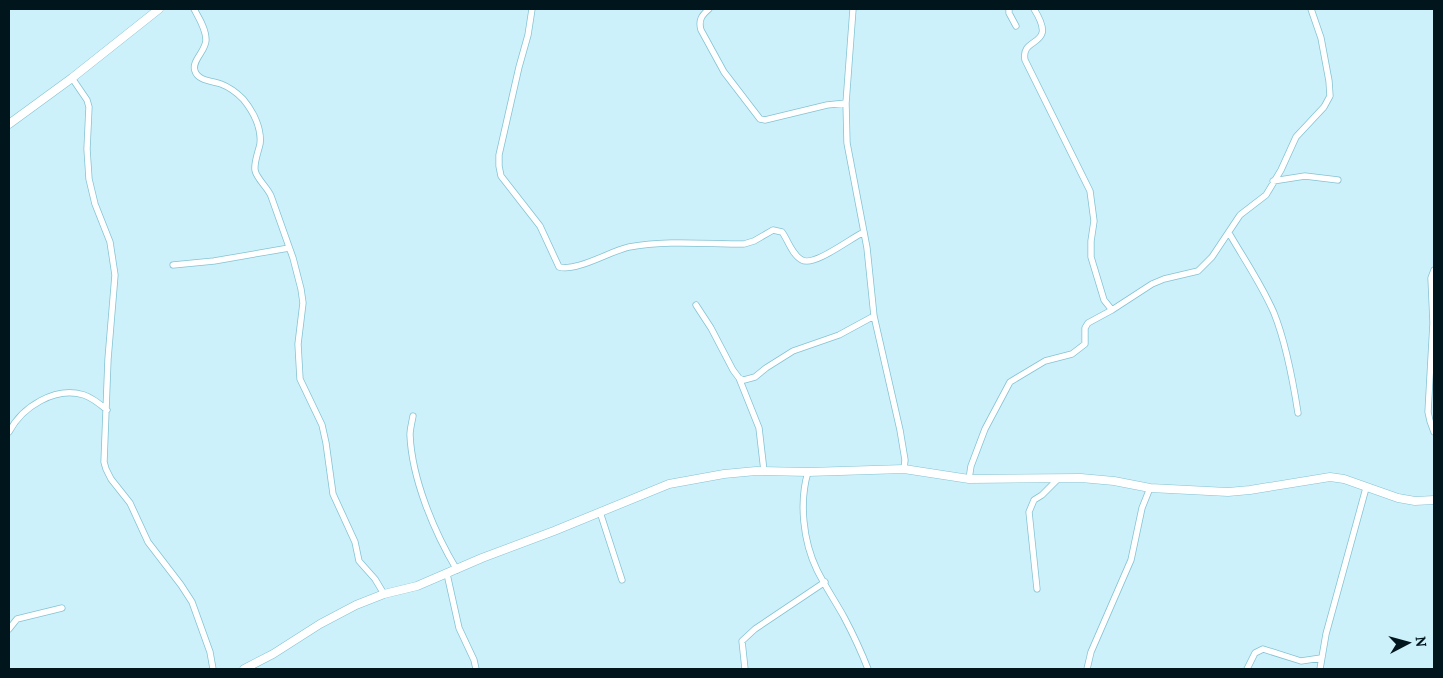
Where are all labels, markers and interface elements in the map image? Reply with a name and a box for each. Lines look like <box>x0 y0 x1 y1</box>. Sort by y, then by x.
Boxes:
north arrow <box>1383 618 1433 668</box>
text: N <box>1411 635 1430 648</box>

